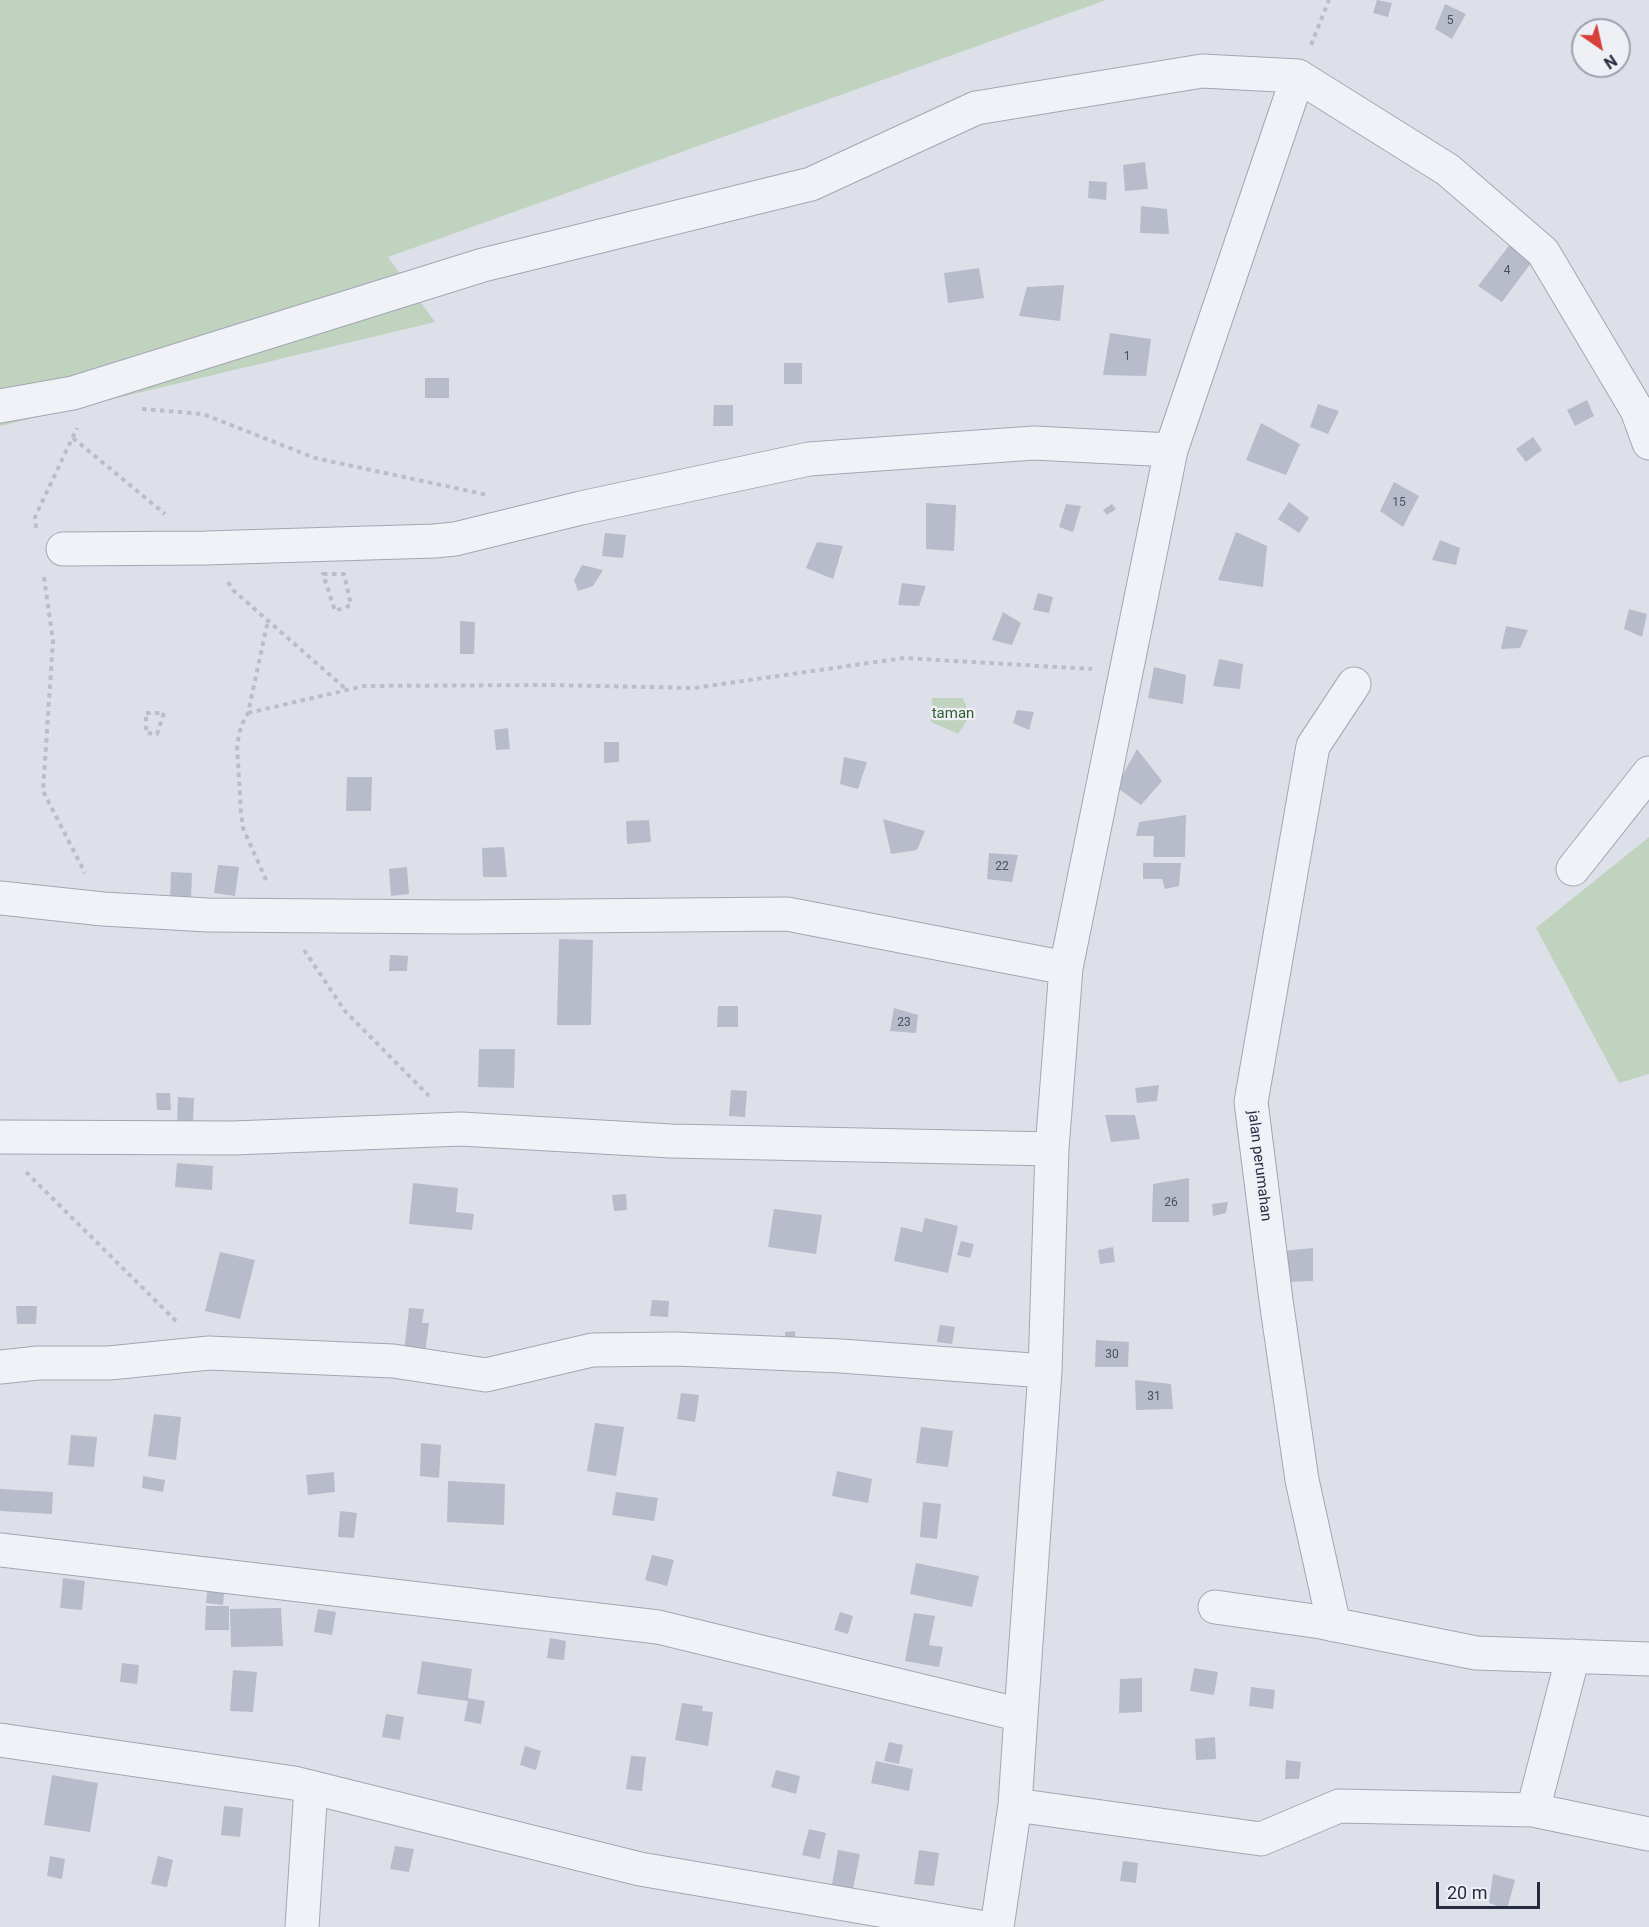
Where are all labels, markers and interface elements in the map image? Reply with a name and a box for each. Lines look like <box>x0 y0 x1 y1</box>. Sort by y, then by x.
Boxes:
house number: 5 <box>1447 14 1453 28</box>
north arrow <box>1571 18 1631 78</box>
text: N <box>1600 51 1620 73</box>
house number: 4 <box>1504 264 1510 278</box>
house number: 1 <box>1124 350 1130 364</box>
house number: 15 <box>1392 496 1406 510</box>
park label: taman <box>932 705 974 723</box>
house number: 22 <box>995 860 1009 874</box>
house number: 23 <box>897 1016 911 1030</box>
street label: jalan perumahan <box>1243 1110 1275 1222</box>
house number: 26 <box>1164 1196 1178 1210</box>
house number: 30 <box>1105 1348 1119 1362</box>
house number: 31 <box>1147 1390 1161 1404</box>
scale bar <box>1439 1870 1542 1908</box>
text: 20 m <box>1447 1882 1487 1903</box>

